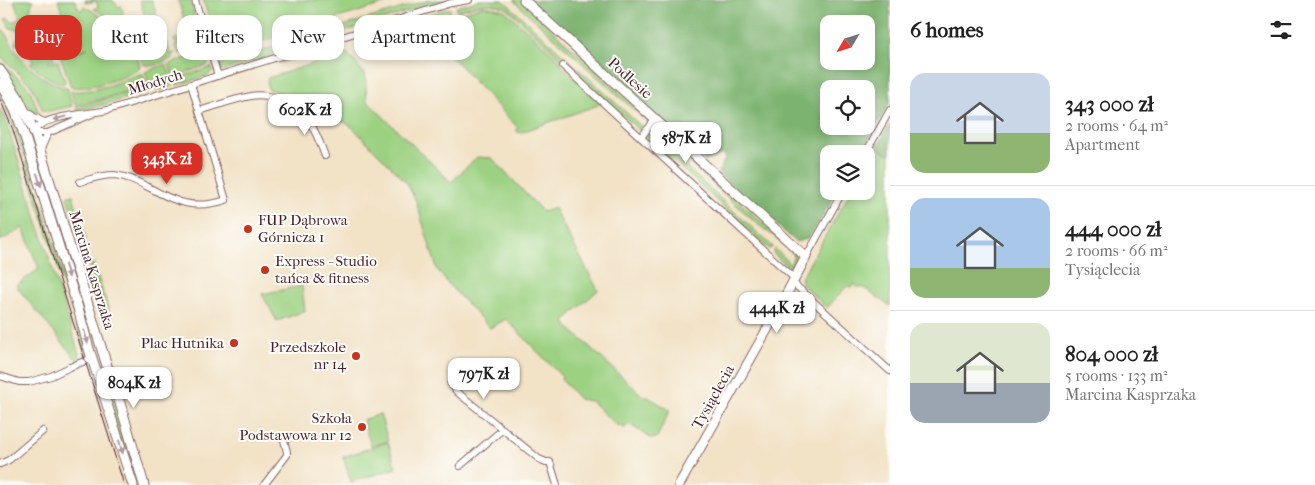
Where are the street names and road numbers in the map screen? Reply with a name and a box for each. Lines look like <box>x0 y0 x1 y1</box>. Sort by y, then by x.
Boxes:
street label: Podlesie <box>604 54 656 103</box>
street label: Młodych <box>126 65 185 99</box>
street label: Marcina Kasprzaka <box>65 209 119 332</box>
street label: Tysiąclecia <box>688 361 739 432</box>

